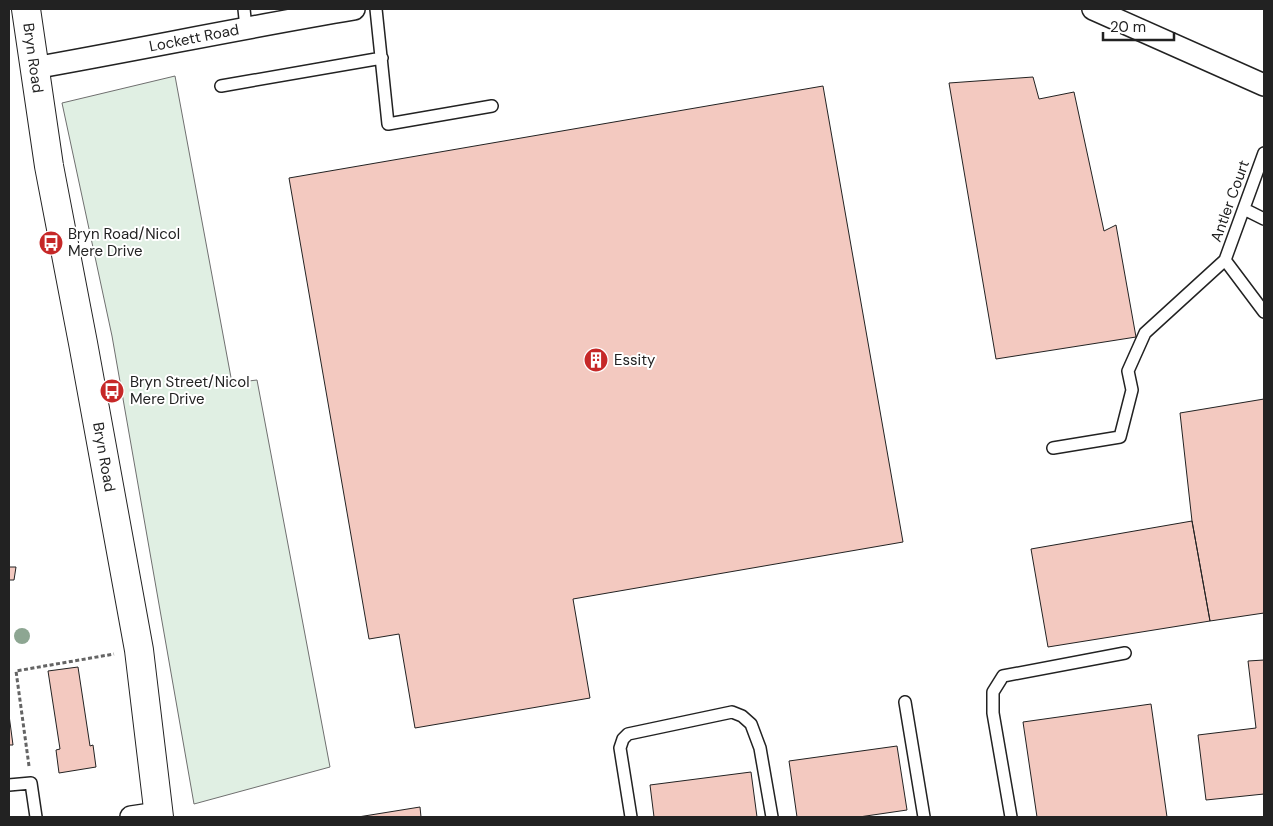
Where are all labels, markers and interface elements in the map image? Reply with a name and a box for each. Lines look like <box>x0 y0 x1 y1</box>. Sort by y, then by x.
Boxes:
scale bar <box>1103 10 1174 42</box>
text: 20 m <box>1110 17 1146 37</box>
street label: Lockett Road <box>147 19 241 57</box>
street label: Bryn Road <box>18 22 48 94</box>
street label: Antler Court <box>1206 157 1254 245</box>
place label: Bryn Road/Nicol Mere Drive <box>68 224 180 261</box>
bus stop icon: Bryn Road/Nicol Mere Drive <box>38 230 64 256</box>
building icon: Essity <box>583 347 609 373</box>
place label: Essity <box>614 350 656 370</box>
place label: Bryn Street/Nicol Mere Drive <box>130 372 250 409</box>
bus stop icon: Bryn Street/Nicol Mere Drive <box>99 378 125 404</box>
street label: Bryn Road <box>88 421 120 493</box>

